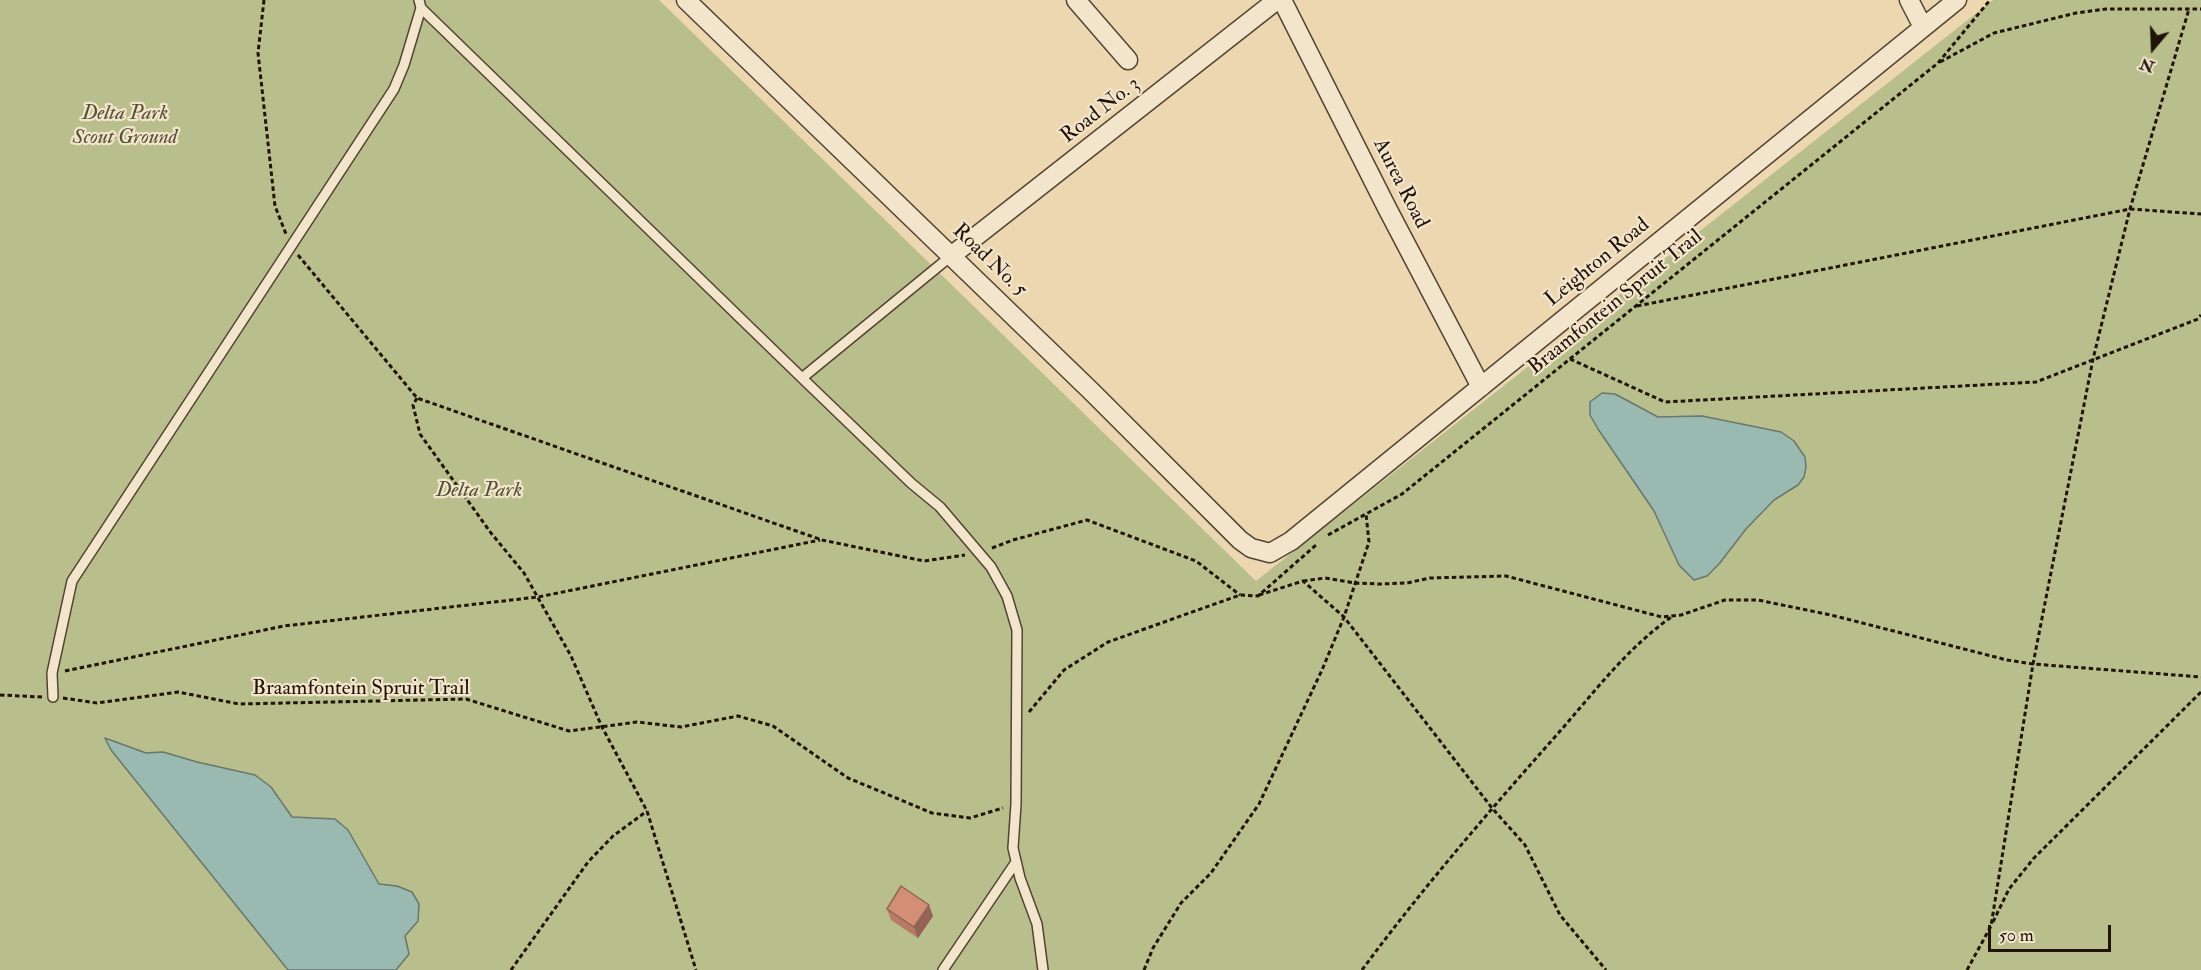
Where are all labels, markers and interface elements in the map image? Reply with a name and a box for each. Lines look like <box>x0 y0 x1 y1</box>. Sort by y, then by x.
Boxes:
north arrow <box>2123 18 2183 78</box>
text: N <box>2137 53 2157 77</box>
street label: Road No. 3 <box>1056 72 1146 150</box>
park label: Delta Park Scout Ground <box>73 101 177 151</box>
street label: Aurea Road <box>1367 135 1433 233</box>
street label: Leighton Road <box>1541 213 1655 313</box>
street label: Road No. 5 <box>946 219 1032 303</box>
street label: Braamfontein Spruit Trail <box>1524 225 1708 381</box>
park label: Delta Park <box>436 478 522 504</box>
street label: Braamfontein Spruit Trail <box>252 676 470 702</box>
scale bar <box>1991 913 2114 951</box>
text: 50 m <box>1999 924 2034 947</box>

